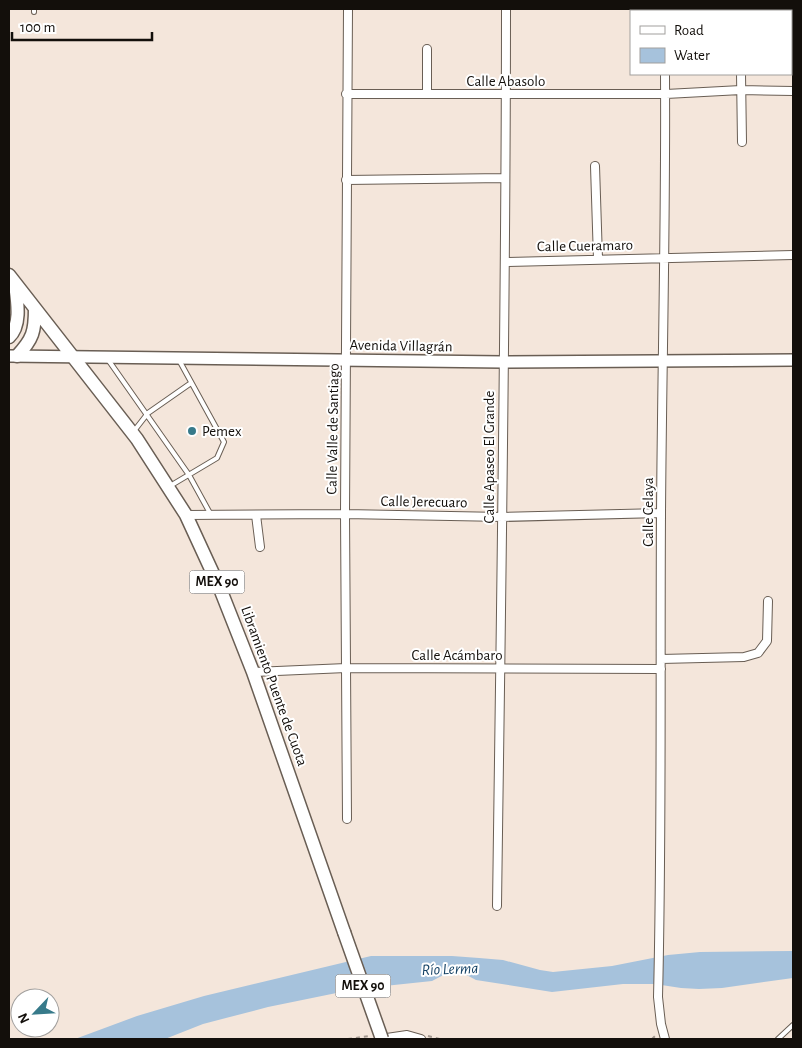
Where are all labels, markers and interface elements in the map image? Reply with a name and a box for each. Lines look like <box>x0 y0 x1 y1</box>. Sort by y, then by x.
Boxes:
scale bar <box>12 10 152 42</box>
legend <box>630 10 792 75</box>
text: 100 m <box>20 20 55 35</box>
text: Road <box>674 23 704 38</box>
text: Water <box>674 48 710 63</box>
street label: Calle Abasolo <box>467 74 545 89</box>
street label: Calle Cueramaro <box>537 238 633 254</box>
street label: Avenida Villagrán <box>349 338 453 354</box>
street label: Calle Valle de Santiago <box>324 363 342 495</box>
street label: Calle Apaseo El Grande <box>482 391 497 523</box>
place label: Pemex <box>202 424 242 439</box>
marker: Pemex <box>186 425 198 437</box>
street label: Calle Celaya <box>641 477 656 547</box>
street label: Calle Jerecuaro <box>380 494 468 510</box>
road number: MEX 90 <box>190 570 244 594</box>
street label: Libramiento Puente de Cuota <box>238 604 310 768</box>
street label: Calle Acámbaro <box>411 648 503 663</box>
water label: Río Lerma <box>421 960 479 978</box>
road number: MEX 90 <box>336 974 390 998</box>
north arrow <box>10 988 60 1038</box>
text: N <box>16 1011 33 1025</box>

